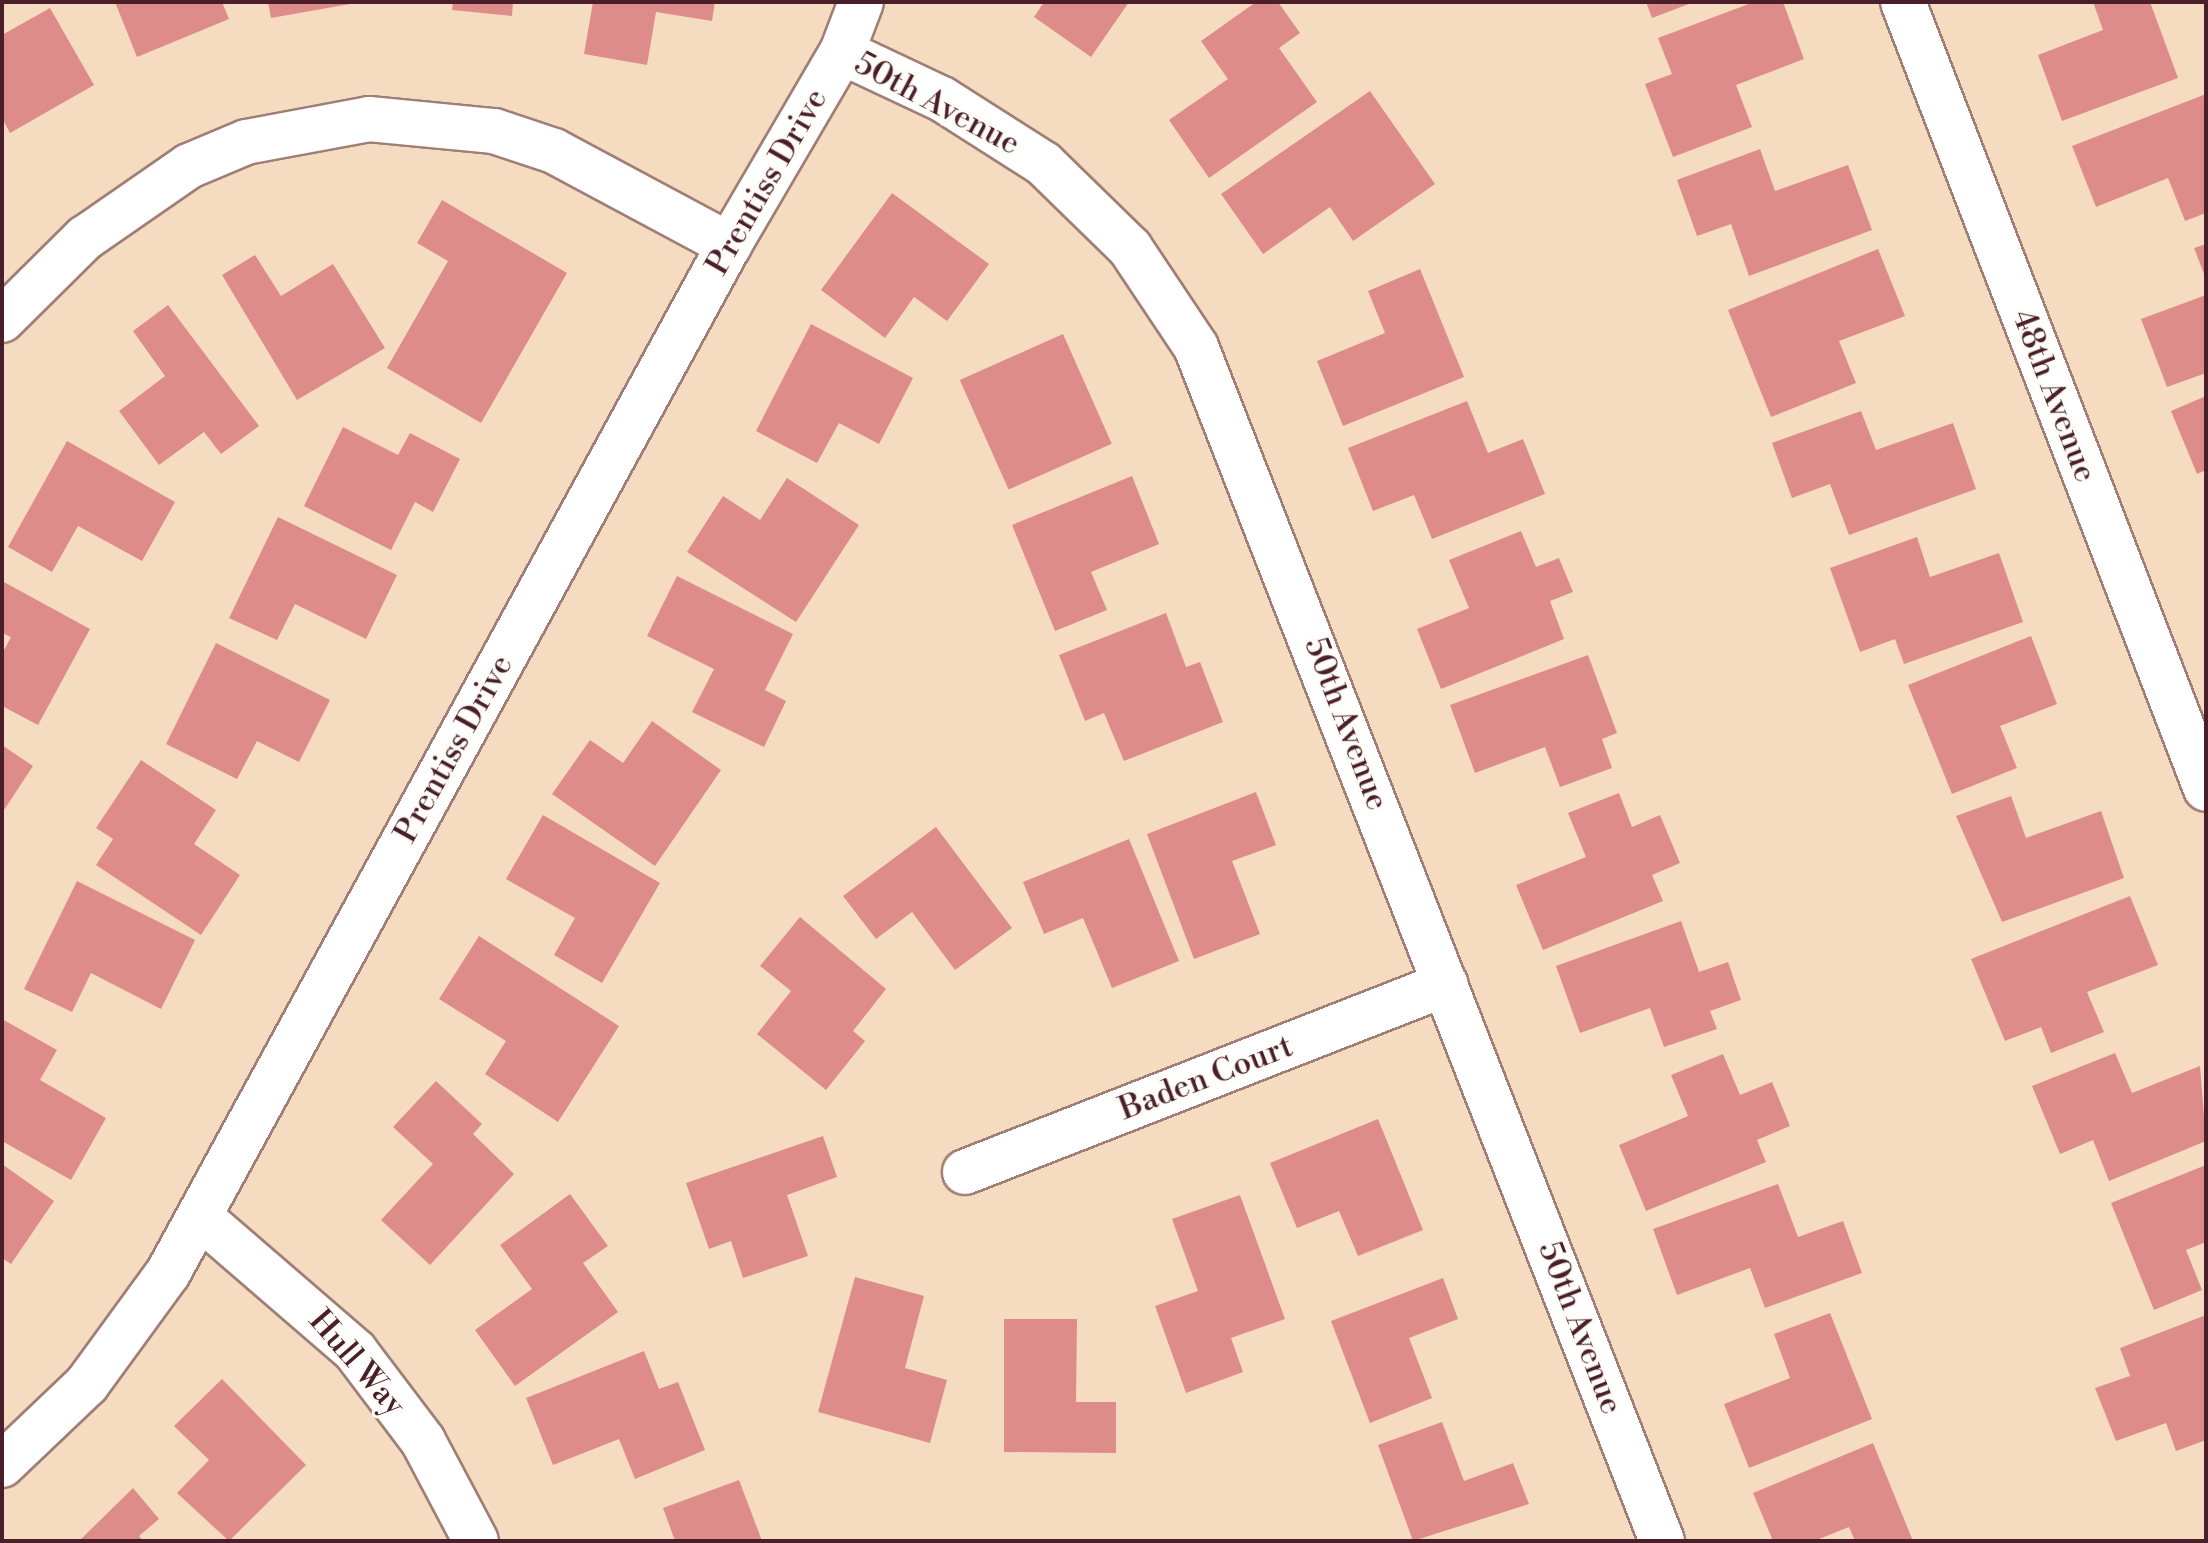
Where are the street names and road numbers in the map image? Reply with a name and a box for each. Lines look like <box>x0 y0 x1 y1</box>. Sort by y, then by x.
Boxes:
street label: 50th Avenue <box>848 44 1026 164</box>
street label: Prentiss Drive <box>698 82 836 282</box>
street label: 48th Avenue <box>2004 304 2104 488</box>
street label: 50th Avenue <box>1296 632 1396 816</box>
street label: Prentiss Drive <box>387 648 521 850</box>
street label: Baden Court <box>1114 1027 1298 1129</box>
street label: 50th Avenue <box>1530 1236 1630 1420</box>
street label: Hull Way <box>301 1302 413 1424</box>

